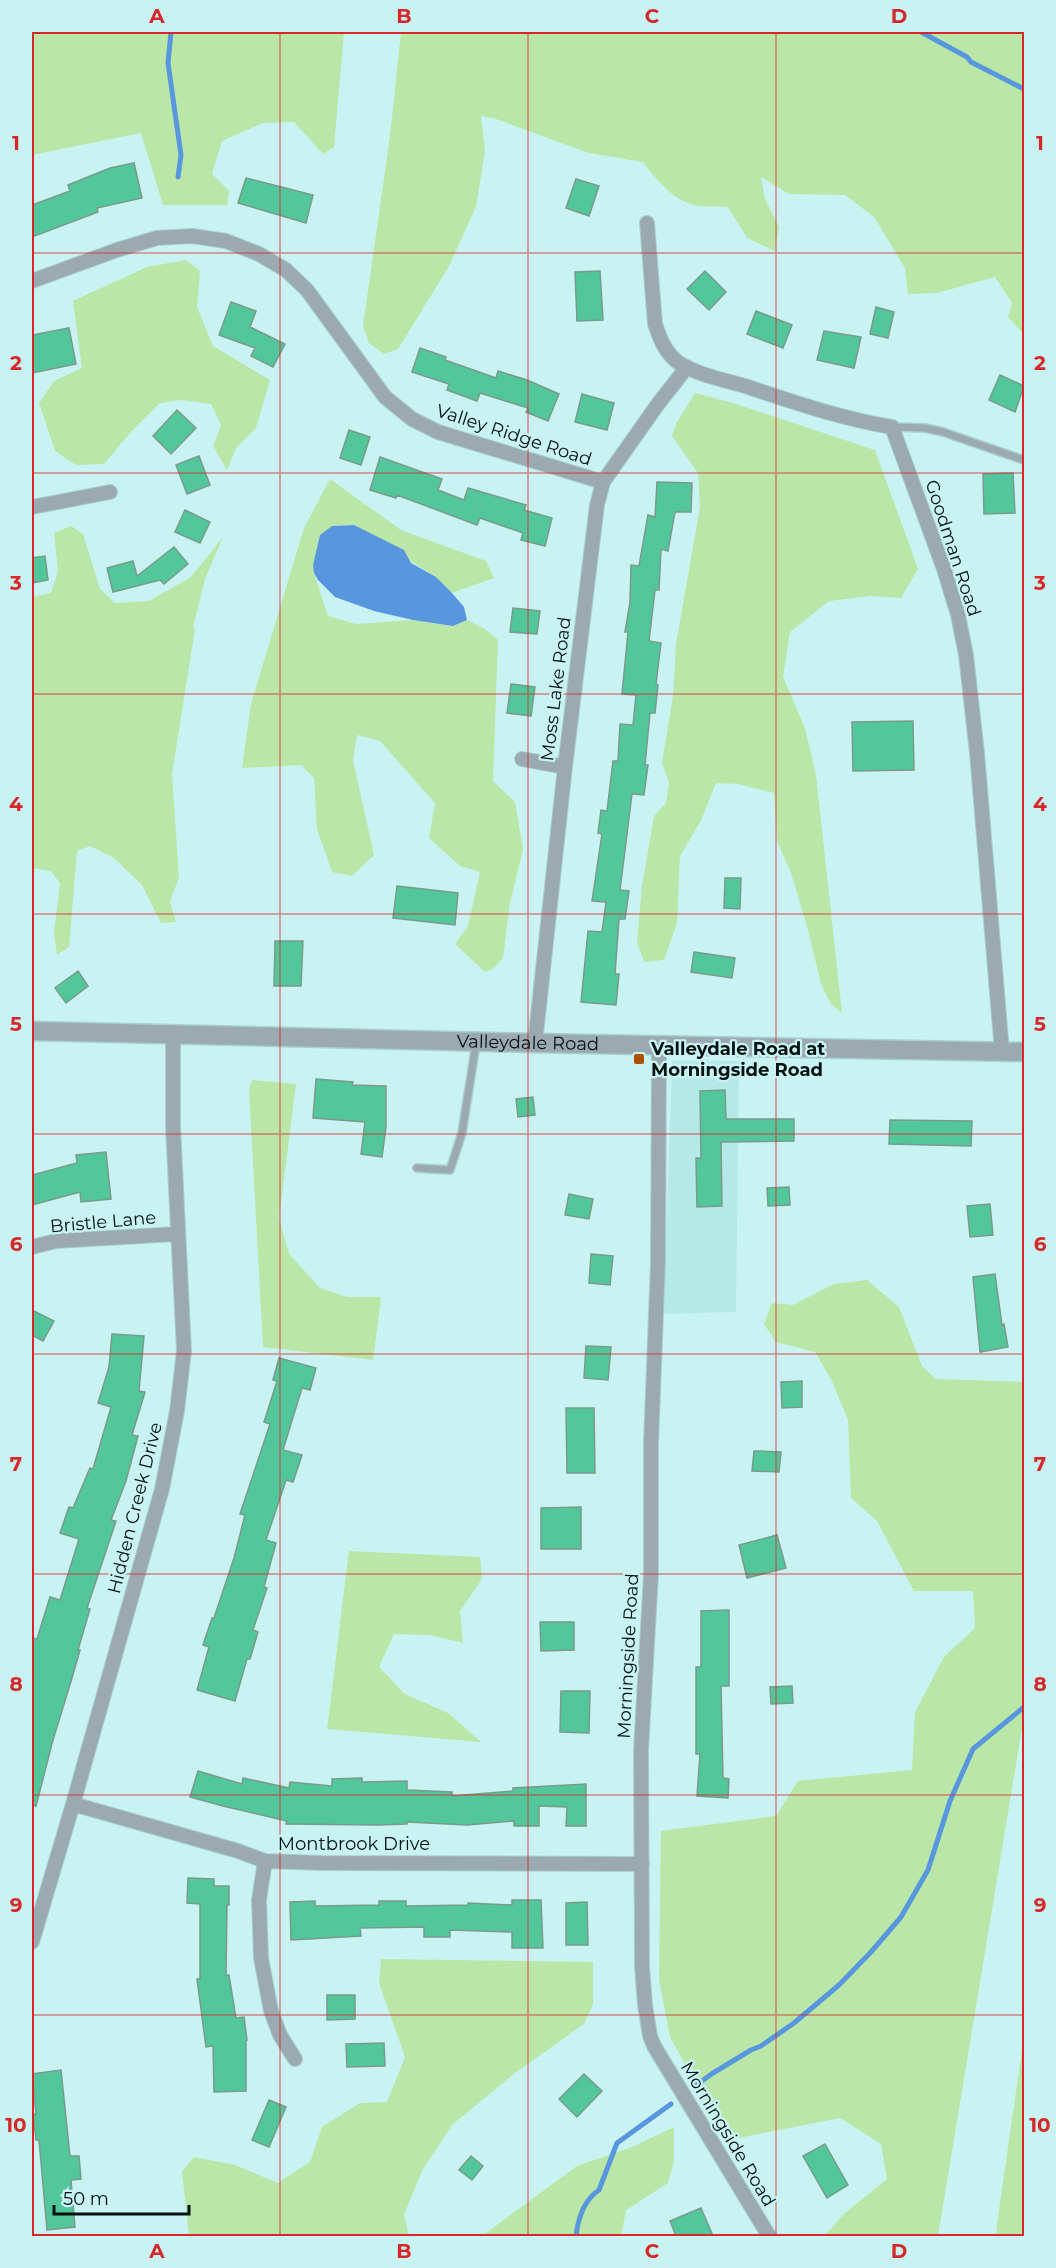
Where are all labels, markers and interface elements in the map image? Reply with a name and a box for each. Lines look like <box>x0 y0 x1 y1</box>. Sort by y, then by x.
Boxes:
text: A <box>148 4 165 28</box>
text: B <box>396 4 412 28</box>
text: C <box>645 4 660 28</box>
text: D <box>891 4 907 28</box>
text: 1 <box>12 131 20 155</box>
text: 1 <box>1036 131 1044 155</box>
text: 2 <box>10 351 22 375</box>
text: 2 <box>1034 351 1046 375</box>
street label: Valley Ridge Road <box>433 399 595 471</box>
street label: Goodman Road <box>921 477 985 619</box>
text: 3 <box>9 571 22 595</box>
text: 3 <box>1033 571 1046 595</box>
street label: Moss Lake Road <box>536 616 576 762</box>
text: 4 <box>9 792 23 816</box>
text: 4 <box>1033 792 1047 816</box>
text: 5 <box>10 1012 22 1036</box>
text: 5 <box>1034 1012 1046 1036</box>
street label: Valleydale Road <box>456 1030 599 1055</box>
place label: Valleydale Road at Morningside Road <box>650 1038 825 1081</box>
marker: Valleydale Road at Morningside Road <box>632 1052 646 1066</box>
street label: Bristle Lane <box>49 1206 157 1238</box>
text: 6 <box>10 1232 23 1256</box>
text: 6 <box>1034 1232 1047 1256</box>
street label: Hidden Creek Drive <box>103 1420 167 1596</box>
text: 7 <box>10 1452 22 1476</box>
text: 7 <box>1034 1452 1046 1476</box>
street label: Morningside Road <box>613 1573 643 1739</box>
text: 8 <box>9 1672 23 1696</box>
text: 8 <box>1033 1672 1047 1696</box>
street label: Montbrook Drive <box>278 1833 430 1855</box>
text: 9 <box>10 1893 22 1917</box>
text: 9 <box>1034 1893 1046 1917</box>
street label: Morningside Road <box>676 2057 780 2211</box>
text: 10 <box>5 2113 27 2137</box>
text: 10 <box>1029 2113 1051 2137</box>
scale bar <box>54 2178 189 2216</box>
text: 50 m <box>63 2188 109 2210</box>
text: A <box>148 2239 165 2263</box>
text: B <box>396 2239 412 2263</box>
text: C <box>645 2239 660 2263</box>
text: D <box>891 2239 907 2263</box>

